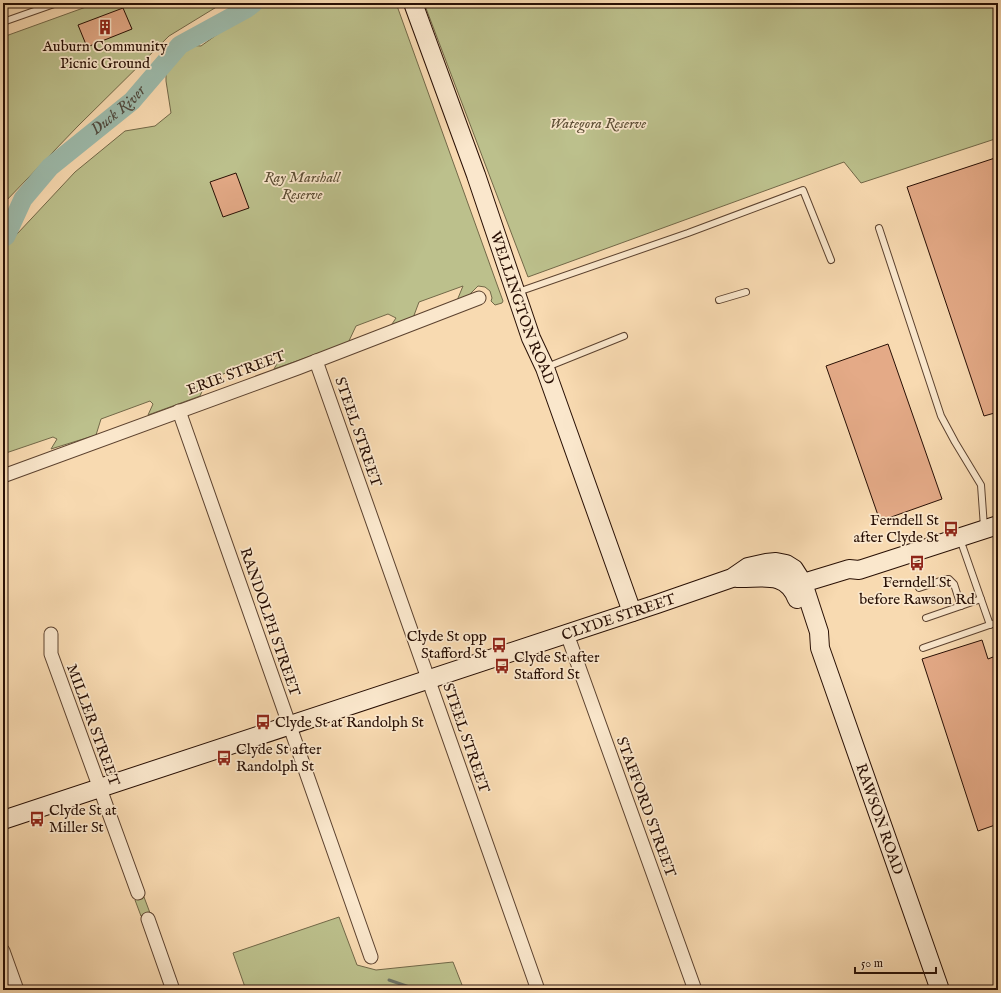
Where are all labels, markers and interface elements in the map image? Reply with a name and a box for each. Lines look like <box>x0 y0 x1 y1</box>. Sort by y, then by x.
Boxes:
building icon: Auburn Community Picnic Ground <box>96 18 114 36</box>
place label: Auburn Community Picnic Ground <box>42 37 168 73</box>
water label: Duck River <box>87 81 152 140</box>
park label: Wategora Reserve <box>550 114 646 134</box>
park label: Ray Marshall Reserve <box>264 168 342 204</box>
street label: WELLINGTON ROAD <box>486 229 560 387</box>
street label: ERIE STREET <box>184 346 288 400</box>
street label: STEEL STREET <box>330 375 386 490</box>
place label: Ferndell St after Clyde St <box>854 511 939 547</box>
bus stop icon: Ferndell St after Clyde St <box>942 520 960 538</box>
street label: RANDOLPH STREET <box>236 545 304 699</box>
bus stop icon: Ferndell St before Rawson Rd <box>908 554 926 572</box>
place label: Ferndell St before Rawson Rd <box>859 573 976 609</box>
street label: CLYDE STREET <box>559 589 678 644</box>
place label: Clyde St opp Stafford St <box>407 627 487 663</box>
bus stop icon: Clyde St opp Stafford St <box>490 636 508 654</box>
place label: Clyde St after Stafford St <box>514 648 600 684</box>
bus stop icon: Clyde St after Stafford St <box>493 657 511 675</box>
street label: MILLER STREET <box>62 661 124 789</box>
street label: STEEL STREET <box>438 681 494 796</box>
bus stop icon: Clyde St at Randolph St <box>254 713 272 731</box>
place label: Clyde St at Randolph St <box>275 713 424 732</box>
street label: STAFFORD STREET <box>612 734 680 880</box>
place label: Clyde St after Randolph St <box>236 740 322 776</box>
bus stop icon: Clyde St after Randolph St <box>215 749 233 767</box>
street label: RAWSON ROAD <box>852 761 908 877</box>
place label: Clyde St at Miller St <box>49 801 117 837</box>
bus stop icon: Clyde St at Miller St <box>28 810 46 828</box>
scale bar <box>855 949 936 975</box>
text: 50 m <box>861 956 883 971</box>

